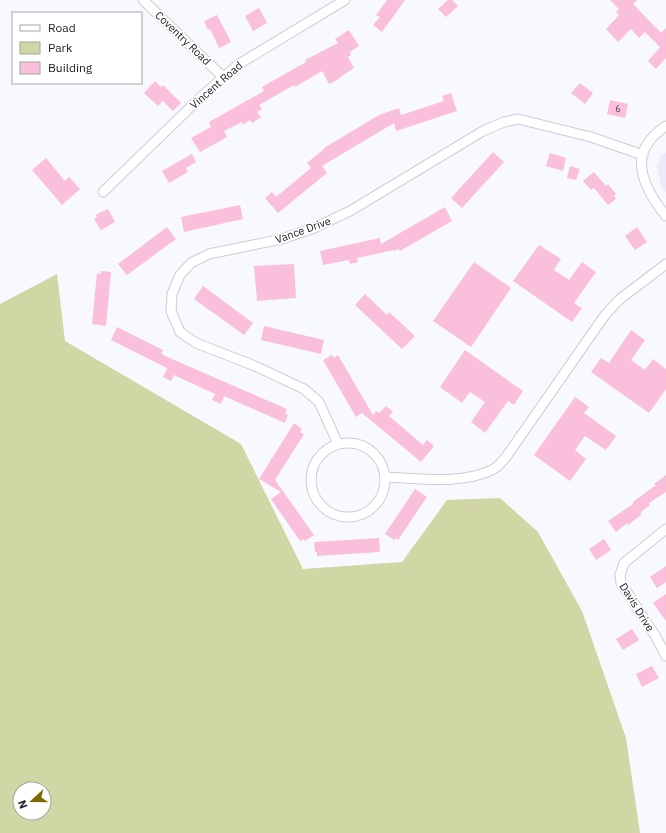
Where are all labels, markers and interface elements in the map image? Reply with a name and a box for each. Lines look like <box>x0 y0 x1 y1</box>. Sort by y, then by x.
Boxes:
street label: Coventry Road <box>152 8 214 68</box>
legend <box>12 12 142 84</box>
text: Road <box>48 20 76 35</box>
text: Park <box>48 40 73 55</box>
street label: Vincent Road <box>187 58 245 112</box>
text: Building <box>48 60 93 75</box>
house number: 6 <box>615 103 621 114</box>
street label: Vance Drive <box>273 213 333 247</box>
street label: Davis Drive <box>617 580 657 634</box>
north arrow <box>12 781 52 821</box>
text: N <box>15 798 31 811</box>

